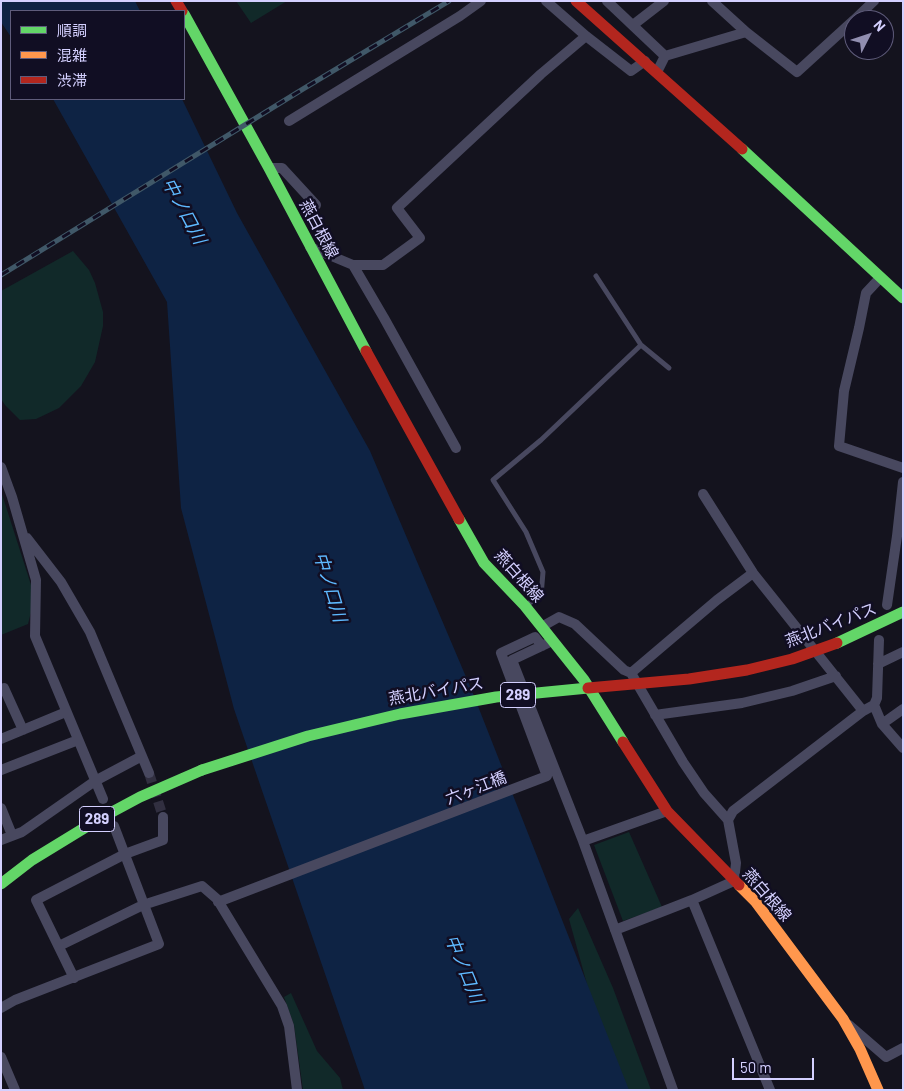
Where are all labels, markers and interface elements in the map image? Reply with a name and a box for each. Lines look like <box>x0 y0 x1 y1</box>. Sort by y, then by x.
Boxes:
legend <box>10 10 185 100</box>
north arrow <box>844 10 894 60</box>
text: N <box>870 16 889 35</box>
text: 順調 <box>57 21 87 39</box>
text: 混雑 <box>57 46 87 64</box>
text: 渋滞 <box>57 71 87 89</box>
water label: 中ノ口川 <box>158 174 210 248</box>
street label: 燕白根線 <box>296 196 342 262</box>
street label: 燕白根線 <box>490 546 548 606</box>
water label: 中ノ口川 <box>309 549 351 625</box>
street label: 燕北バイパス <box>783 599 879 651</box>
street label: 燕北バイパス <box>387 673 485 709</box>
road number: 289 <box>500 682 536 708</box>
street label: 六ヶ江橋 <box>443 768 509 808</box>
road number: 289 <box>80 806 114 832</box>
street label: 燕白根線 <box>739 865 795 925</box>
water label: 中ノ口川 <box>441 932 487 1006</box>
scale bar <box>734 1048 816 1080</box>
text: 50 m <box>740 1058 772 1076</box>

